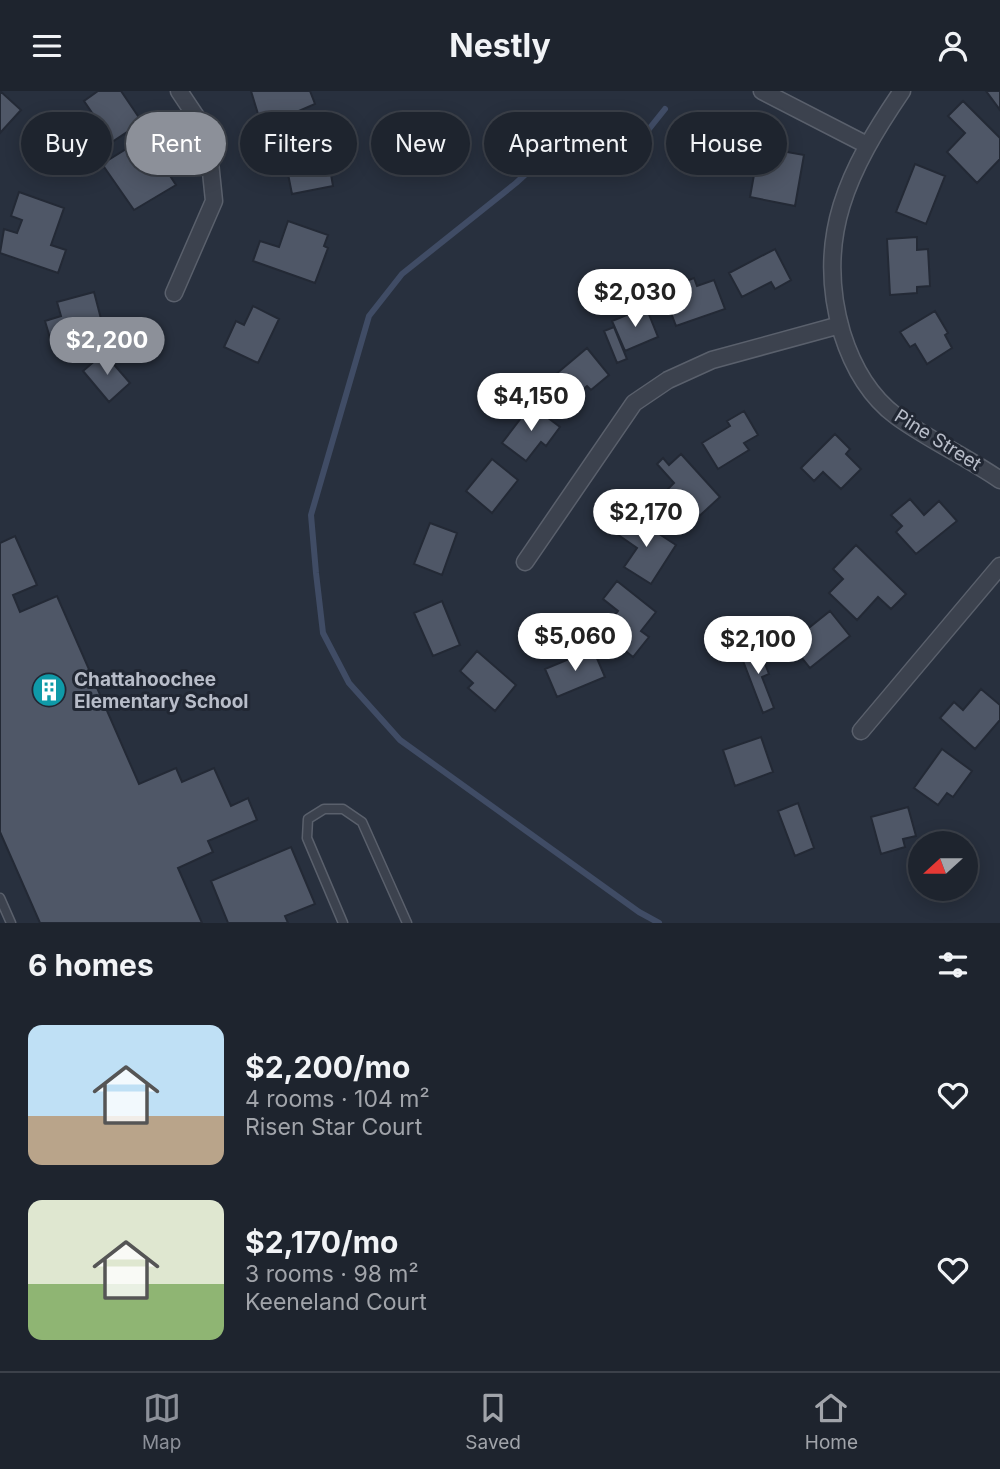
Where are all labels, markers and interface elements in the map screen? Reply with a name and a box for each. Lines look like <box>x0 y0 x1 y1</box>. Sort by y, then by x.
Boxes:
text: Nestly <box>449 26 551 65</box>
icon: menu <box>28 27 66 65</box>
icon: person <box>934 27 972 65</box>
chip: Buy <box>21 112 112 175</box>
chip: Rent <box>126 112 226 175</box>
chip: Filters <box>240 112 357 175</box>
chip: New <box>371 112 470 175</box>
chip: Apartment <box>484 112 652 175</box>
chip: House <box>666 112 787 175</box>
pin: $2,030 <box>578 269 692 329</box>
text: $2,030 <box>594 278 676 306</box>
pin: $2,200 <box>50 317 164 377</box>
text: $2,200 <box>66 326 148 354</box>
pin: $4,150 <box>474 373 588 433</box>
text: $4,150 <box>493 382 569 410</box>
street label: Pine Street <box>890 404 986 476</box>
pin: $2,170 <box>589 489 703 549</box>
text: $2,170 <box>609 498 683 526</box>
pin: $5,060 <box>518 613 632 673</box>
pin: $2,100 <box>701 617 815 676</box>
text: $5,060 <box>534 622 616 650</box>
text: $2,100 <box>720 625 796 653</box>
place label: Chattahoochee Elementary School <box>74 668 248 713</box>
building icon: Chattahoochee Elementary School <box>30 671 68 709</box>
north arrow <box>908 831 978 901</box>
map controls <box>908 831 978 901</box>
icon: filters <box>934 946 972 984</box>
text: 6 homes <box>28 947 154 983</box>
text: $2,200/mo <box>245 1049 410 1085</box>
icon: home <box>84 1053 168 1137</box>
icon: heart <box>934 1076 972 1114</box>
text: 4 rooms · 104 m² <box>245 1085 430 1113</box>
text: Risen Star Court <box>245 1113 422 1141</box>
text: $2,170/mo <box>245 1224 398 1260</box>
icon: home <box>84 1228 168 1312</box>
icon: heart <box>934 1251 972 1289</box>
text: 3 rooms · 98 m² <box>245 1260 419 1288</box>
text: Keeneland Court <box>245 1288 427 1316</box>
tab: Map <box>142 1389 181 1454</box>
tab: Saved <box>465 1389 521 1454</box>
tab: Home <box>805 1389 858 1454</box>

